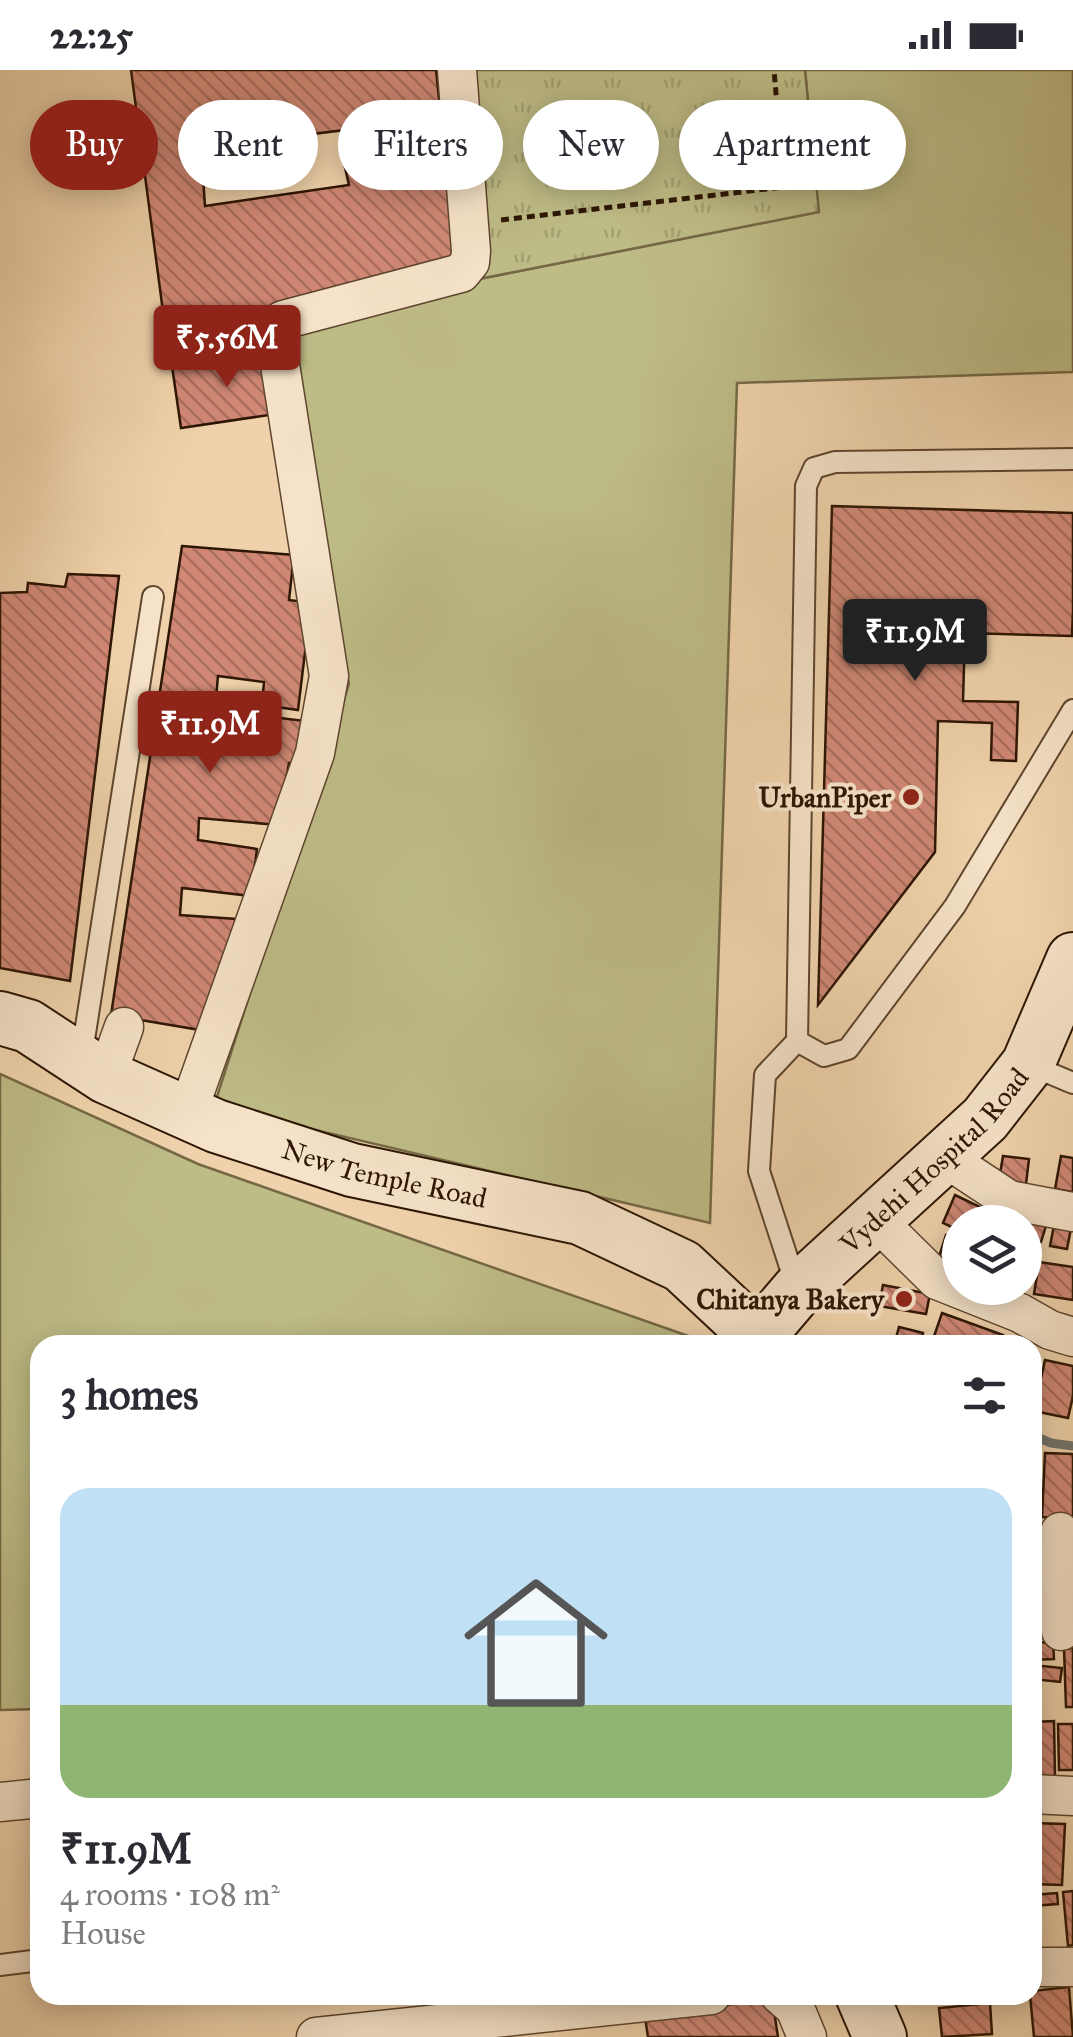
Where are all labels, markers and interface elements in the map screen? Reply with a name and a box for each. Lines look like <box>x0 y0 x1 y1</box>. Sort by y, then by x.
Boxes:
text: 22:25 <box>50 12 133 58</box>
chip: Buy <box>30 100 158 190</box>
chip: Rent <box>178 100 318 190</box>
chip: Filters <box>338 100 503 190</box>
chip: New <box>523 100 659 190</box>
chip: Apartment <box>679 100 906 190</box>
pin: ₹5.56M <box>146 305 308 390</box>
text: ₹5.56M <box>176 318 278 357</box>
pin: ₹11.9M <box>834 599 996 684</box>
text: ₹11.9M <box>865 612 965 651</box>
pin: ₹11.9M <box>129 691 291 776</box>
text: ₹11.9M <box>160 704 260 743</box>
place label: UrbanPiper <box>759 780 891 815</box>
marker: UrbanPiper <box>900 786 922 808</box>
street label: Vydehi Hospital Road <box>832 1061 1037 1262</box>
street label: New Temple Road <box>277 1131 490 1216</box>
map controls <box>942 1205 1042 1305</box>
button: layers <box>942 1205 1042 1305</box>
place label: Chitanya Bakery <box>696 1282 885 1317</box>
marker: Chitanya Bakery <box>893 1288 915 1310</box>
icon: filters <box>957 1368 1012 1423</box>
text: 3 homes <box>60 1369 198 1421</box>
icon: home <box>446 1553 626 1733</box>
text: ₹11.9M <box>60 1823 192 1875</box>
text: 4 rooms · 108 m² <box>60 1875 280 1914</box>
text: House <box>60 1914 146 1953</box>

